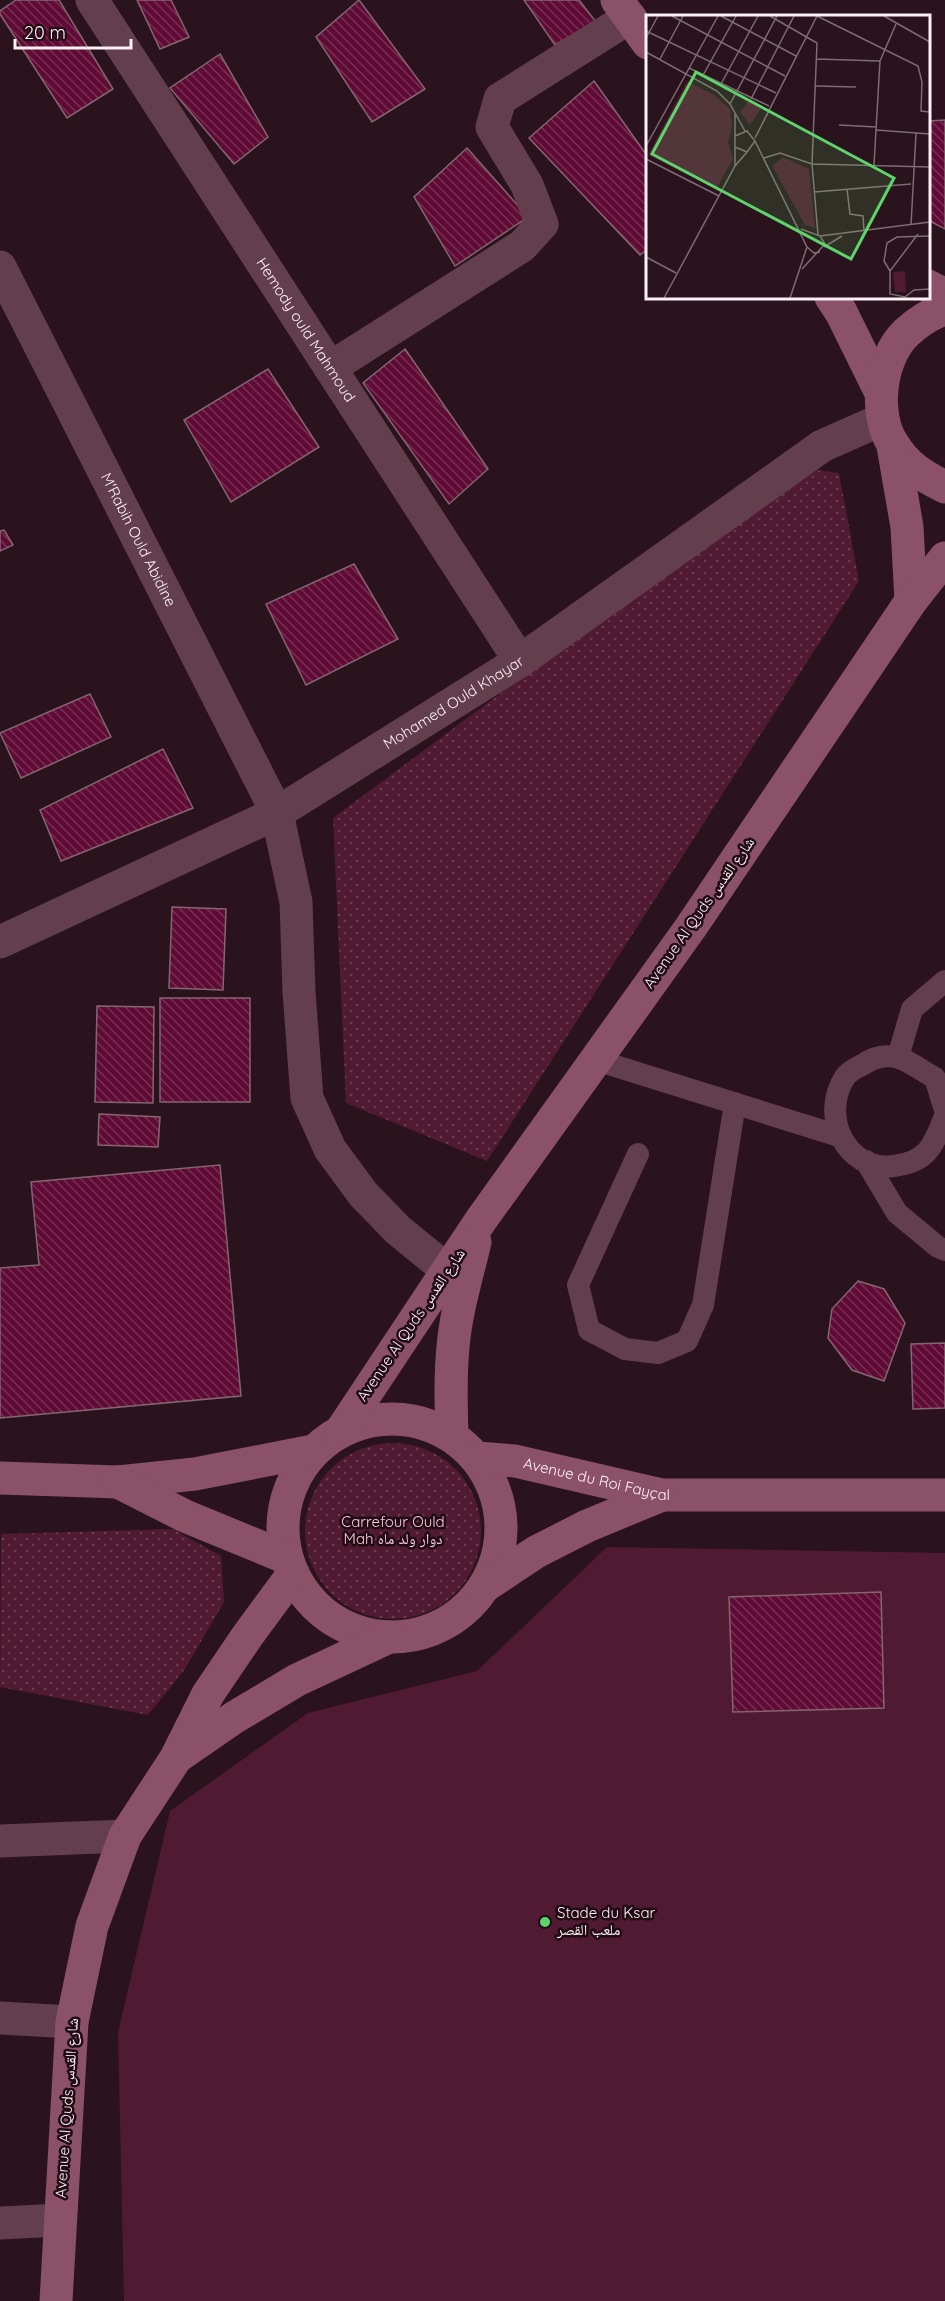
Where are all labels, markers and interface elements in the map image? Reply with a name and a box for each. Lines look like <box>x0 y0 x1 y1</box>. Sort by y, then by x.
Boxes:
scale bar <box>15 12 130 50</box>
inset map <box>646 15 930 298</box>
text: 20 m <box>24 21 66 44</box>
street label: Hemody ould Mahmoud <box>252 254 360 405</box>
street label: M'Rabih Ould Abidine <box>97 470 181 610</box>
street label: Mohamed Ould Khayar <box>380 651 528 753</box>
street label: Avenue Al Quds شارع القدس <box>639 833 759 993</box>
street label: Avenue Al Quds شارع القدس <box>352 1244 470 1405</box>
street label: Avenue du Roi Fayçal <box>522 1453 670 1504</box>
park label: Carrefour Ould Mah دوار ولد ماه <box>341 1512 445 1548</box>
place label: Stade du Ksar ملعب القصر <box>556 1903 656 1939</box>
marker: Stade du Ksar ملعب القصر <box>538 1915 552 1929</box>
street label: Avenue Al Quds شارع القدس <box>51 2017 83 2199</box>

